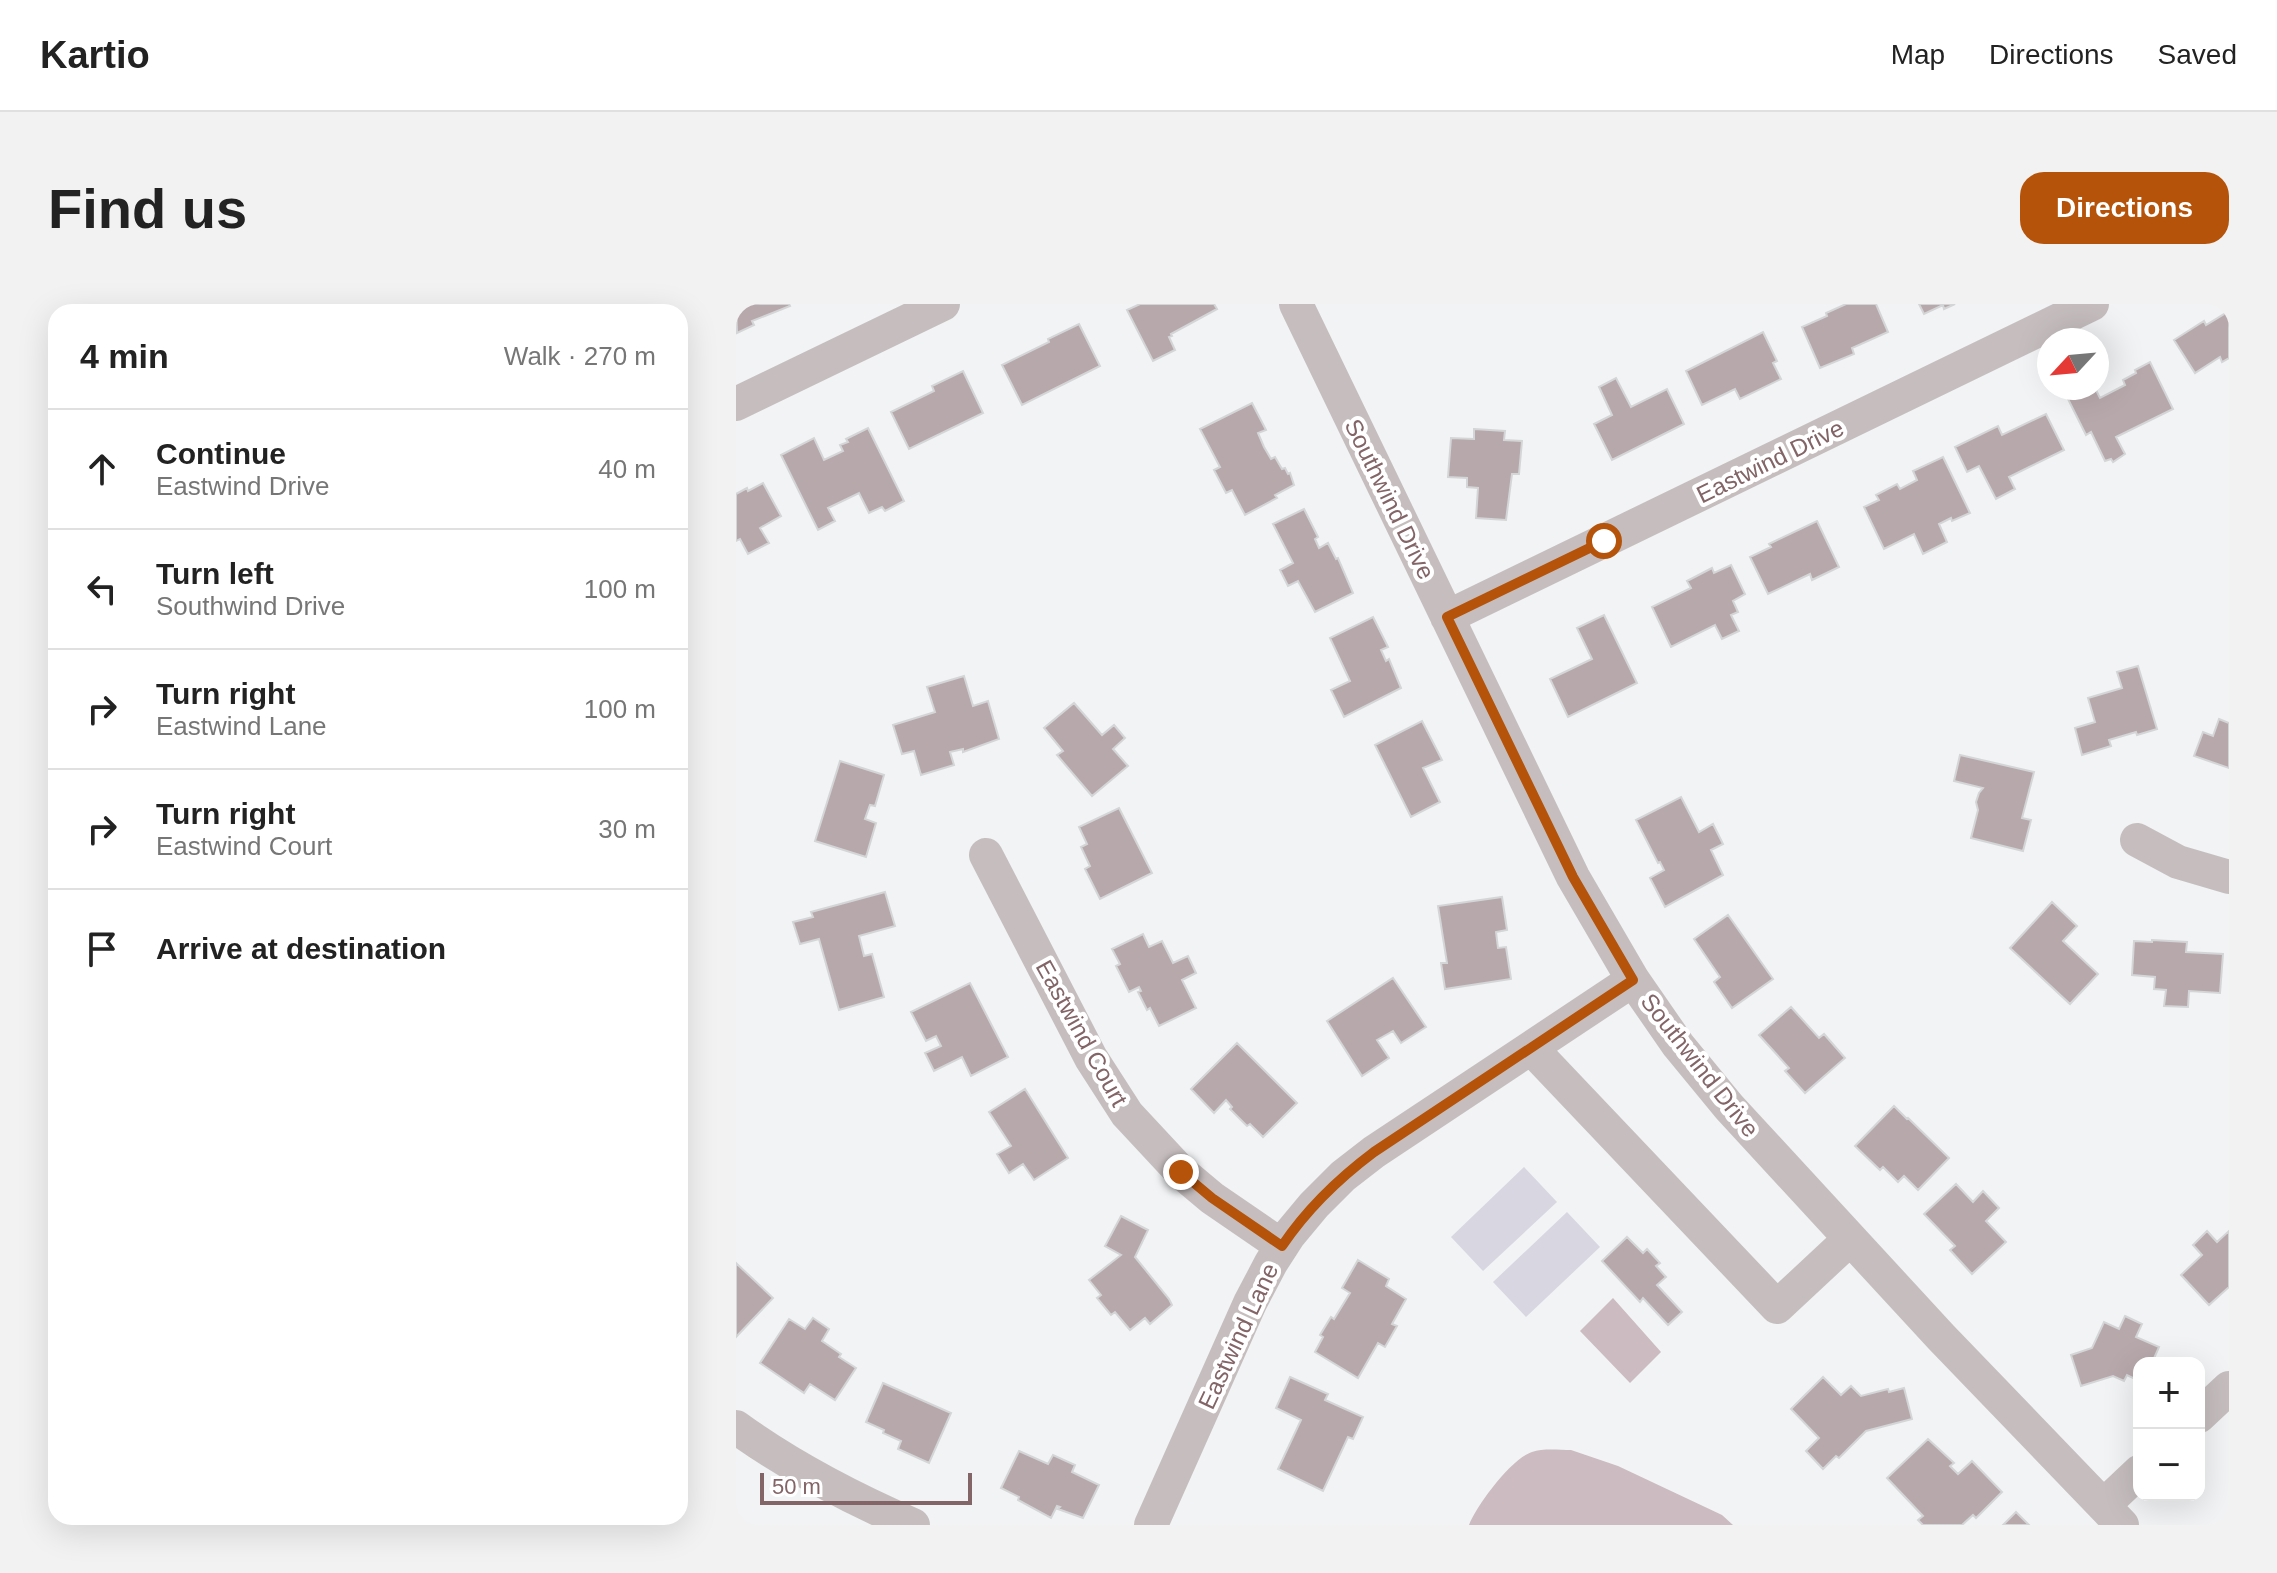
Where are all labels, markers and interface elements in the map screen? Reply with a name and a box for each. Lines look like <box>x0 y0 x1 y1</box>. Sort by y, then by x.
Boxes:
text: Kartio <box>40 34 150 76</box>
text: Map <box>1891 39 1945 70</box>
text: Directions <box>1989 39 2114 70</box>
text: Saved <box>2158 39 2237 70</box>
button: Directions <box>2020 172 2229 244</box>
text: Find us <box>48 177 247 240</box>
north arrow <box>2037 328 2109 400</box>
text: 4 min <box>80 337 169 375</box>
text: Walk · 270 m <box>504 341 656 371</box>
street label: Eastwind Drive <box>1692 414 1848 508</box>
street label: Southwind Drive <box>1340 415 1440 583</box>
text: Continue <box>156 437 286 470</box>
icon: ahead <box>80 447 124 491</box>
text: 40 m <box>598 454 656 484</box>
text: Eastwind Drive <box>156 471 329 501</box>
route start <box>1586 523 1622 559</box>
text: Turn left <box>156 557 274 590</box>
icon: left <box>80 567 124 611</box>
text: 100 m <box>584 574 656 604</box>
text: Southwind Drive <box>156 591 345 621</box>
text: Turn right <box>156 677 295 710</box>
icon: right <box>80 687 124 731</box>
text: 100 m <box>584 694 656 724</box>
text: Eastwind Lane <box>156 711 327 741</box>
text: Turn right <box>156 797 295 830</box>
icon: right <box>80 807 124 851</box>
text: 30 m <box>598 814 656 844</box>
text: Eastwind Court <box>156 831 332 861</box>
icon: arrive <box>80 927 124 971</box>
text: Arrive at destination <box>156 932 446 965</box>
street label: Eastwind Court <box>1031 955 1133 1111</box>
street label: Southwind Drive <box>1636 988 1764 1142</box>
route end <box>1163 1154 1199 1190</box>
street label: Eastwind Lane <box>1192 1259 1284 1413</box>
map controls <box>2133 1357 2205 1501</box>
button: + <box>2133 1357 2205 1429</box>
button: − <box>2133 1429 2205 1501</box>
scale bar <box>760 1469 972 1505</box>
text: 50 m <box>772 1474 821 1499</box>

